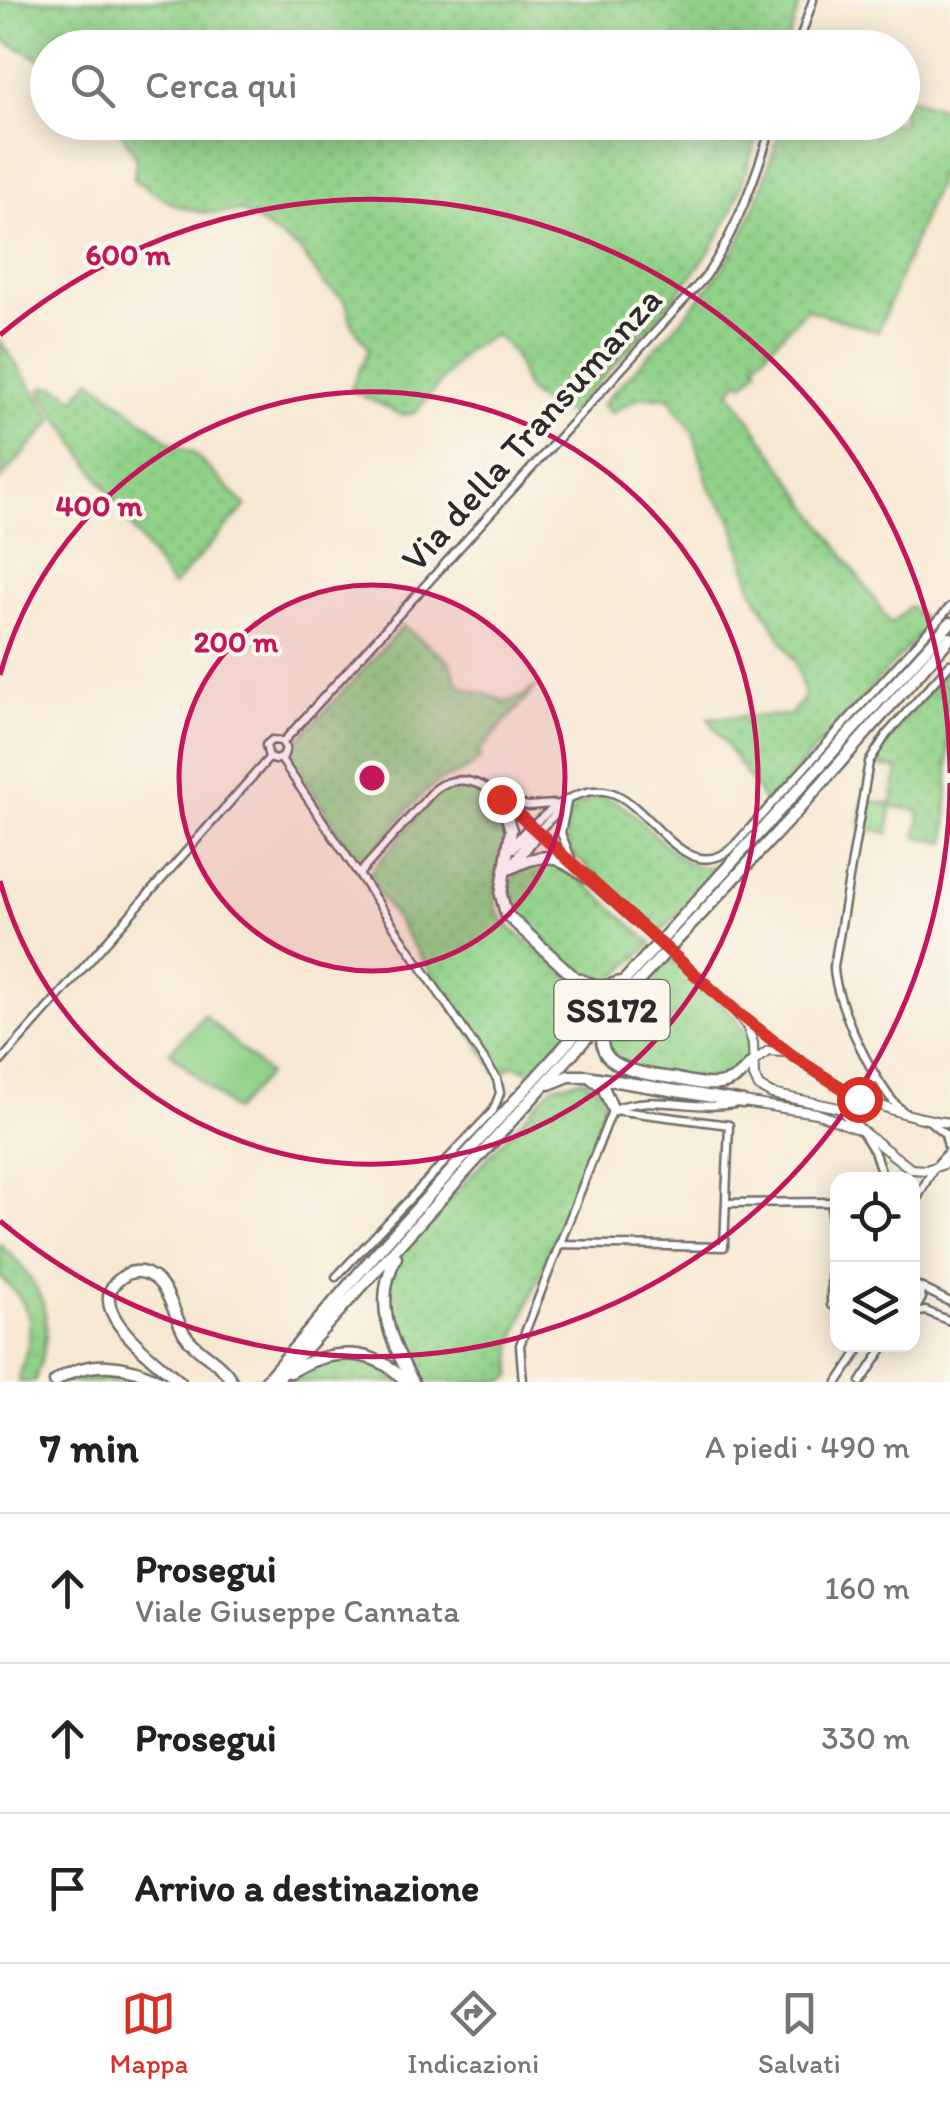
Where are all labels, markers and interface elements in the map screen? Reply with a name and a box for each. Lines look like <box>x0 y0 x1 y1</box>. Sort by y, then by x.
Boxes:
search box <box>30 30 920 140</box>
icon: search <box>65 58 120 113</box>
text: Cerca qui <box>145 62 297 108</box>
text: 600 m <box>86 236 171 273</box>
street label: Via della Transumanza <box>391 277 671 581</box>
text: 400 m <box>56 487 143 524</box>
text: 200 m <box>194 623 279 660</box>
centre of rings <box>354 760 390 796</box>
route end <box>479 777 525 823</box>
road number: SS172 <box>554 980 670 1040</box>
route start <box>837 1077 883 1123</box>
map controls <box>830 1172 920 1352</box>
button: locate <box>830 1172 920 1262</box>
button: layers <box>830 1262 920 1352</box>
text: 7 min <box>40 1422 139 1473</box>
text: A piedi · 490 m <box>705 1428 910 1466</box>
text: Prosegui <box>135 1546 277 1592</box>
icon: ahead <box>40 1561 95 1616</box>
text: 160 m <box>824 1569 910 1607</box>
text: Viale Giuseppe Cannata <box>135 1592 460 1630</box>
icon: ahead <box>40 1711 95 1766</box>
text: Prosegui <box>135 1715 277 1761</box>
text: 330 m <box>821 1719 910 1757</box>
icon: arrive <box>40 1861 95 1916</box>
text: Arrivo a destinazione <box>135 1865 479 1911</box>
tab: Mappa <box>109 1986 188 2080</box>
tab: Indicazioni <box>407 1986 539 2080</box>
tab: Salvati <box>758 1986 841 2080</box>

